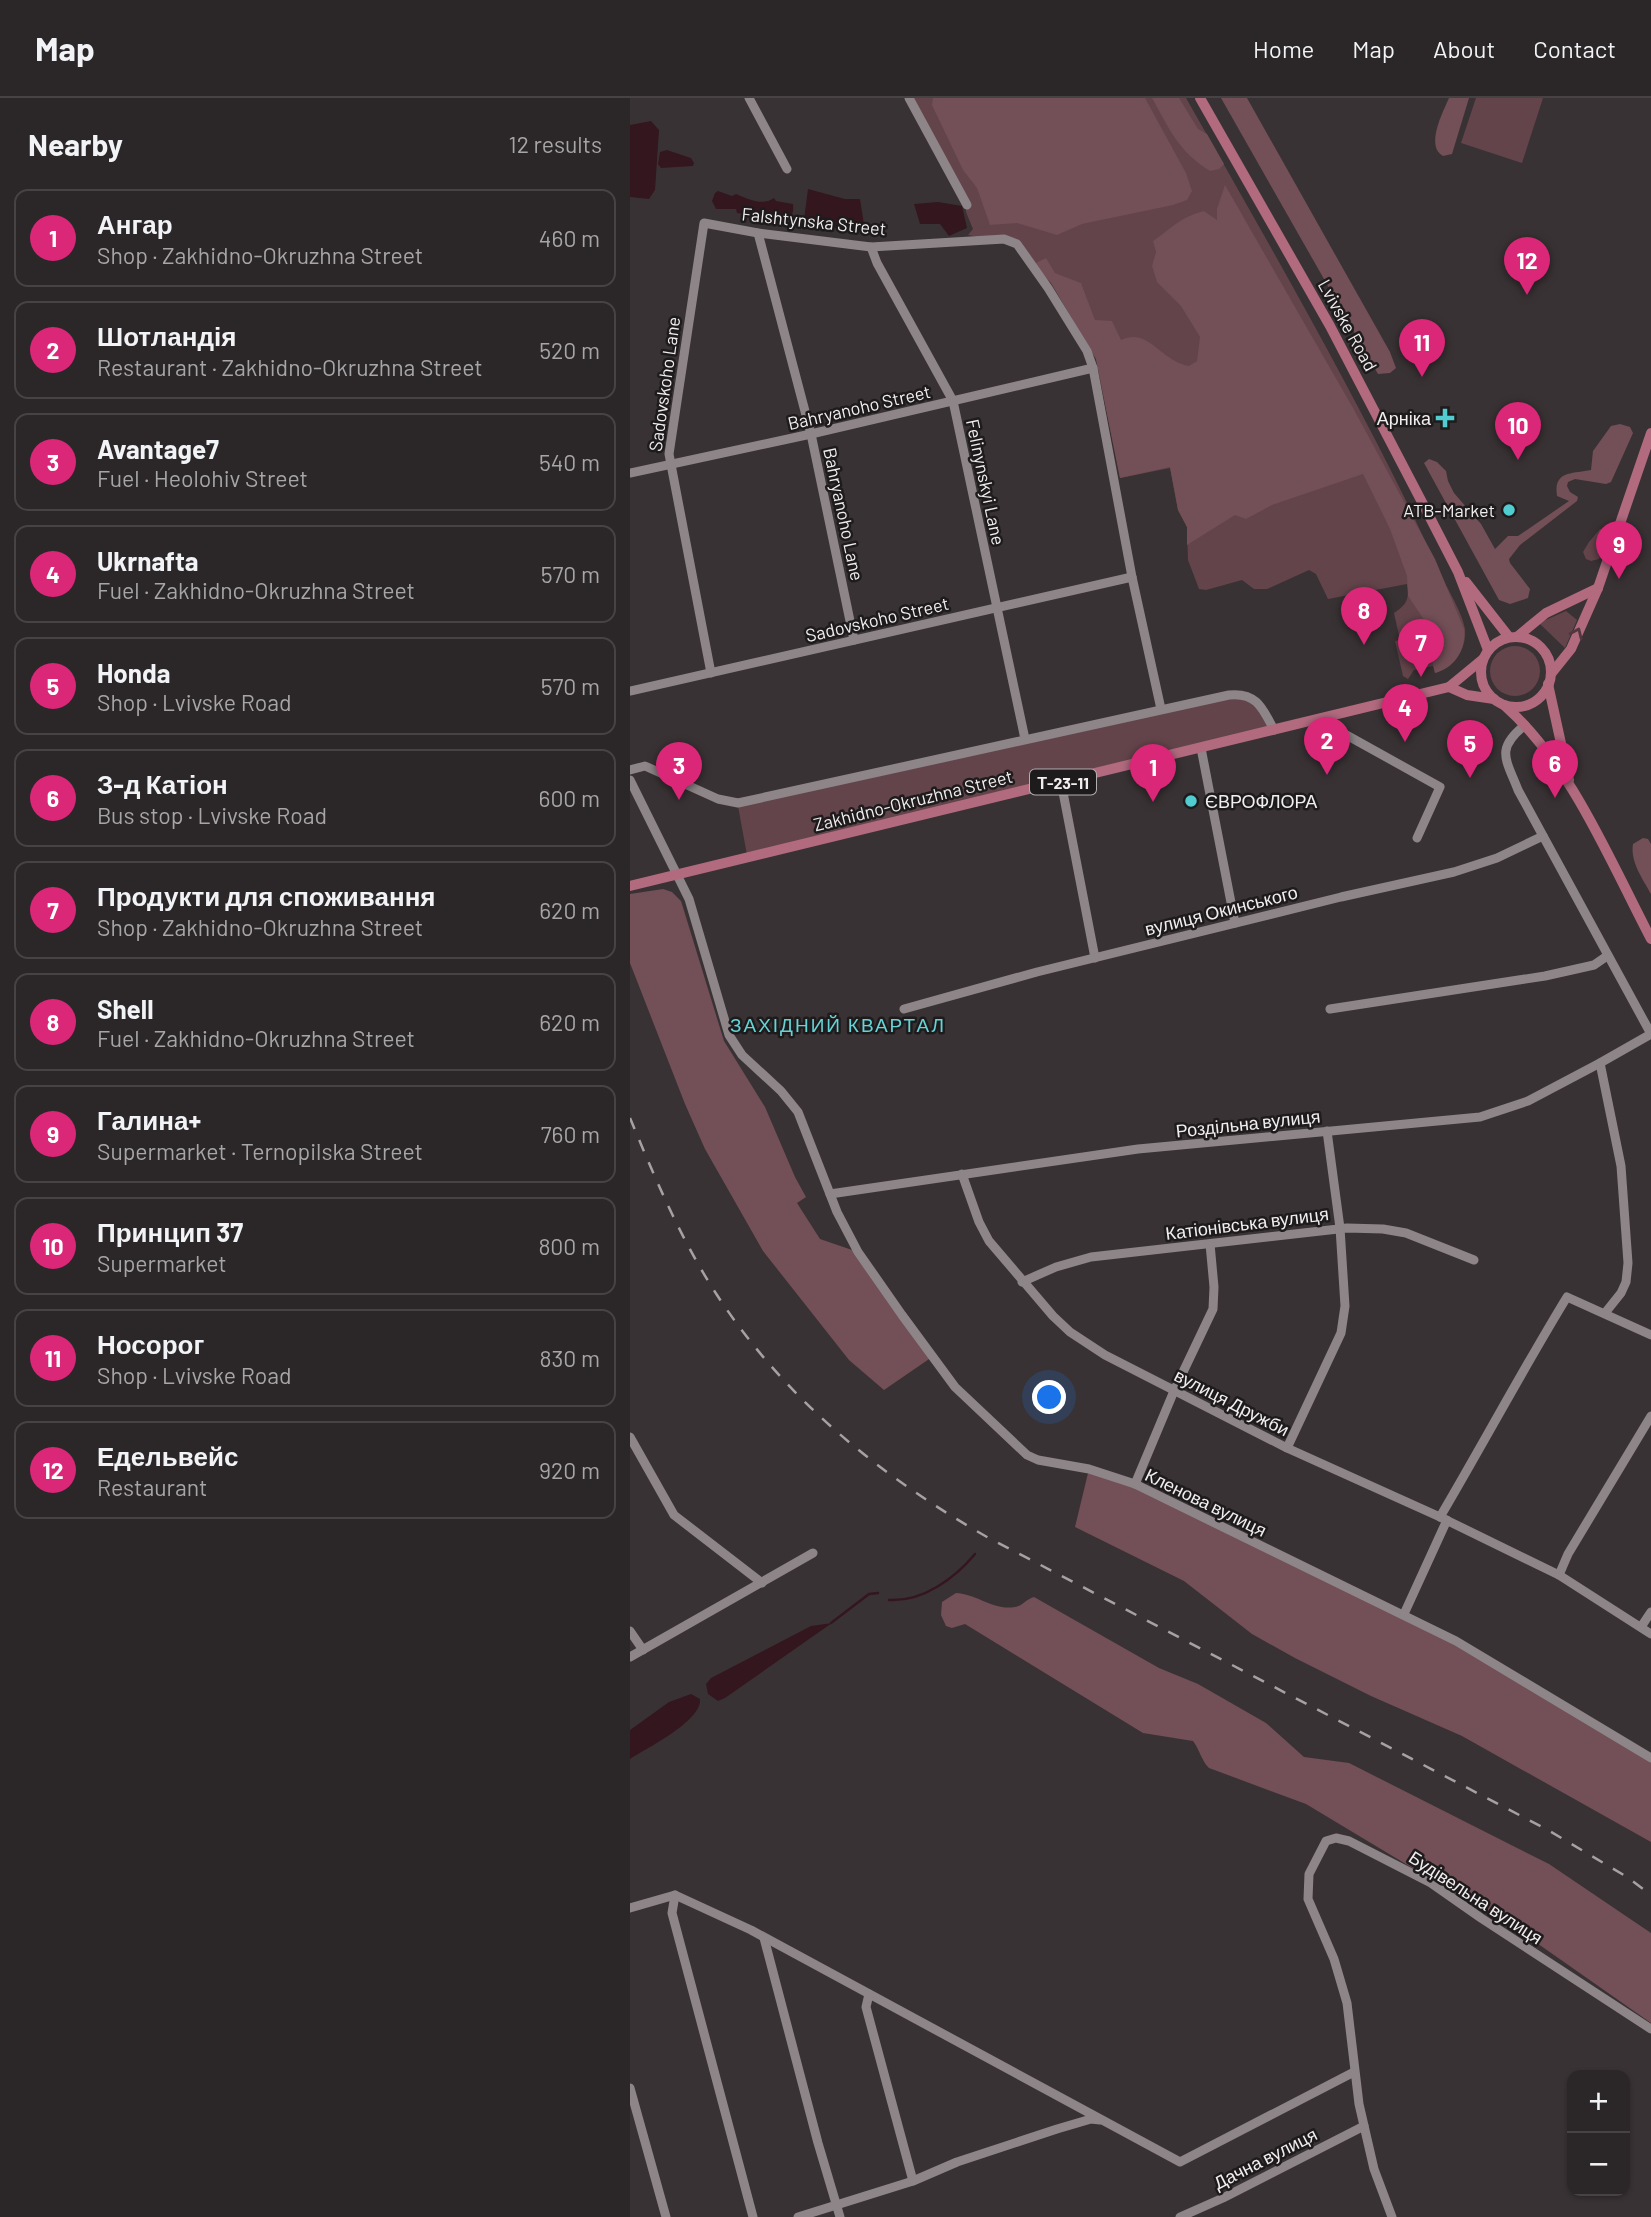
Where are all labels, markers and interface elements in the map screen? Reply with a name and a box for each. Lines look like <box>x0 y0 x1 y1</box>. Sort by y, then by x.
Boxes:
text: Map <box>35 28 95 68</box>
text: Home <box>1253 34 1314 63</box>
text: Map <box>1352 34 1395 63</box>
text: About <box>1433 34 1495 63</box>
text: Contact <box>1533 34 1616 63</box>
text: Nearby <box>28 126 123 162</box>
text: 12 results <box>509 130 602 158</box>
street label: Falshtynska Street <box>741 202 887 240</box>
text: Ангар <box>97 208 173 239</box>
text: 1 <box>49 224 57 252</box>
text: 460 m <box>539 224 600 252</box>
pin: 12 <box>1504 237 1550 295</box>
text: Shop · Zakhidno-Okruzhna Street <box>97 241 423 269</box>
street label: Lvivske Road <box>1314 275 1382 375</box>
street label: Sadovskoho Lane <box>644 315 684 453</box>
pin: 11 <box>1399 319 1445 377</box>
text: Шотландія <box>97 320 236 351</box>
text: 2 <box>47 336 59 364</box>
text: 520 m <box>539 336 600 364</box>
text: Restaurant · Zakhidno-Okruzhna Street <box>97 353 483 381</box>
street label: Bahryanoho Street <box>785 380 933 434</box>
pin: 10 <box>1495 402 1541 460</box>
place label: Арніка <box>1377 407 1432 429</box>
marker: Арніка <box>1437 410 1453 426</box>
street label: Felinynskyi Lane <box>962 417 1010 547</box>
text: Avantage7 <box>97 433 219 464</box>
street label: Bahryanoho Lane <box>819 445 869 583</box>
text: 3 <box>47 448 59 476</box>
text: 540 m <box>539 448 600 476</box>
text: Fuel · Heolohiv Street <box>97 464 308 492</box>
place label: ATB-Market <box>1403 499 1495 521</box>
marker: ATB-Market <box>1501 502 1517 518</box>
pin: 9 <box>1596 521 1642 579</box>
text: Ukrnafta <box>97 545 199 576</box>
text: 4 <box>46 560 60 588</box>
text: 570 m <box>541 560 600 588</box>
text: Fuel · Zakhidno-Okruzhna Street <box>97 576 415 604</box>
pin: 8 <box>1341 587 1387 645</box>
street label: Sadovskoho Street <box>803 592 951 646</box>
pin: 7 <box>1398 619 1444 677</box>
one-way arrow <box>1569 627 1583 640</box>
text: Honda <box>97 657 170 688</box>
text: 5 <box>47 672 59 700</box>
text: 570 m <box>541 672 600 700</box>
pin: 4 <box>1382 684 1428 742</box>
text: Shop · Lvivske Road <box>97 688 292 716</box>
pin: 2 <box>1304 717 1350 775</box>
pin: 5 <box>1447 720 1493 778</box>
pin: 6 <box>1532 740 1578 798</box>
pin: 3 <box>656 742 702 800</box>
pin: 1 <box>1130 744 1176 802</box>
street label: Zakhidno-Okruzhna Street <box>811 765 1015 835</box>
text: З-д Катіон <box>97 768 228 799</box>
road number: Т-23-11 <box>1030 769 1096 794</box>
text: 6 <box>47 784 59 812</box>
text: 600 m <box>539 784 600 812</box>
place label: ЄВРОФЛОРА <box>1205 790 1317 812</box>
marker: ЄВРОФЛОРА <box>1183 793 1199 809</box>
text: Bus stop · Lvivske Road <box>97 801 327 829</box>
text: Продукти для споживання <box>97 880 436 911</box>
street label: вулиця Окинського <box>1142 880 1300 940</box>
text: 7 <box>47 896 59 924</box>
text: 620 m <box>539 896 600 924</box>
text: Shop · Zakhidno-Okruzhna Street <box>97 913 423 941</box>
text: Shell <box>97 993 154 1024</box>
text: 8 <box>47 1008 59 1036</box>
text: 620 m <box>539 1008 600 1036</box>
district label: ЗАХІДНИЙ КВАРТАЛ <box>730 1013 946 1036</box>
text: Fuel · Zakhidno-Okruzhna Street <box>97 1024 415 1052</box>
text: Галина+ <box>97 1104 201 1135</box>
street label: Роздільна вулиця <box>1175 1104 1321 1142</box>
text: 9 <box>47 1120 59 1148</box>
text: 760 m <box>541 1120 600 1148</box>
text: Supermarket · Ternopilska Street <box>97 1137 423 1165</box>
street label: Катіонівська вулиця <box>1164 1202 1330 1244</box>
text: Принцип 37 <box>97 1216 243 1247</box>
text: 10 <box>42 1232 64 1260</box>
text: 800 m <box>538 1232 600 1260</box>
text: Supermarket <box>97 1249 227 1277</box>
text: Носорог <box>97 1328 204 1359</box>
text: 11 <box>45 1344 61 1372</box>
text: 830 m <box>540 1344 600 1372</box>
text: Shop · Lvivske Road <box>97 1361 292 1389</box>
street label: вулиця Дружби <box>1171 1364 1293 1440</box>
your location <box>1032 1380 1066 1414</box>
text: Едельвейс <box>97 1440 238 1471</box>
text: 12 <box>42 1456 64 1484</box>
text: 920 m <box>539 1456 600 1484</box>
street label: Кленова вулиця <box>1142 1463 1270 1541</box>
text: Restaurant <box>97 1473 207 1501</box>
street label: Будівельна вулиця <box>1405 1846 1547 1948</box>
map controls <box>1567 2070 1630 2196</box>
button: + <box>1567 2070 1630 2133</box>
street label: Дачна вулиця <box>1210 2123 1320 2193</box>
button: − <box>1567 2133 1630 2196</box>

